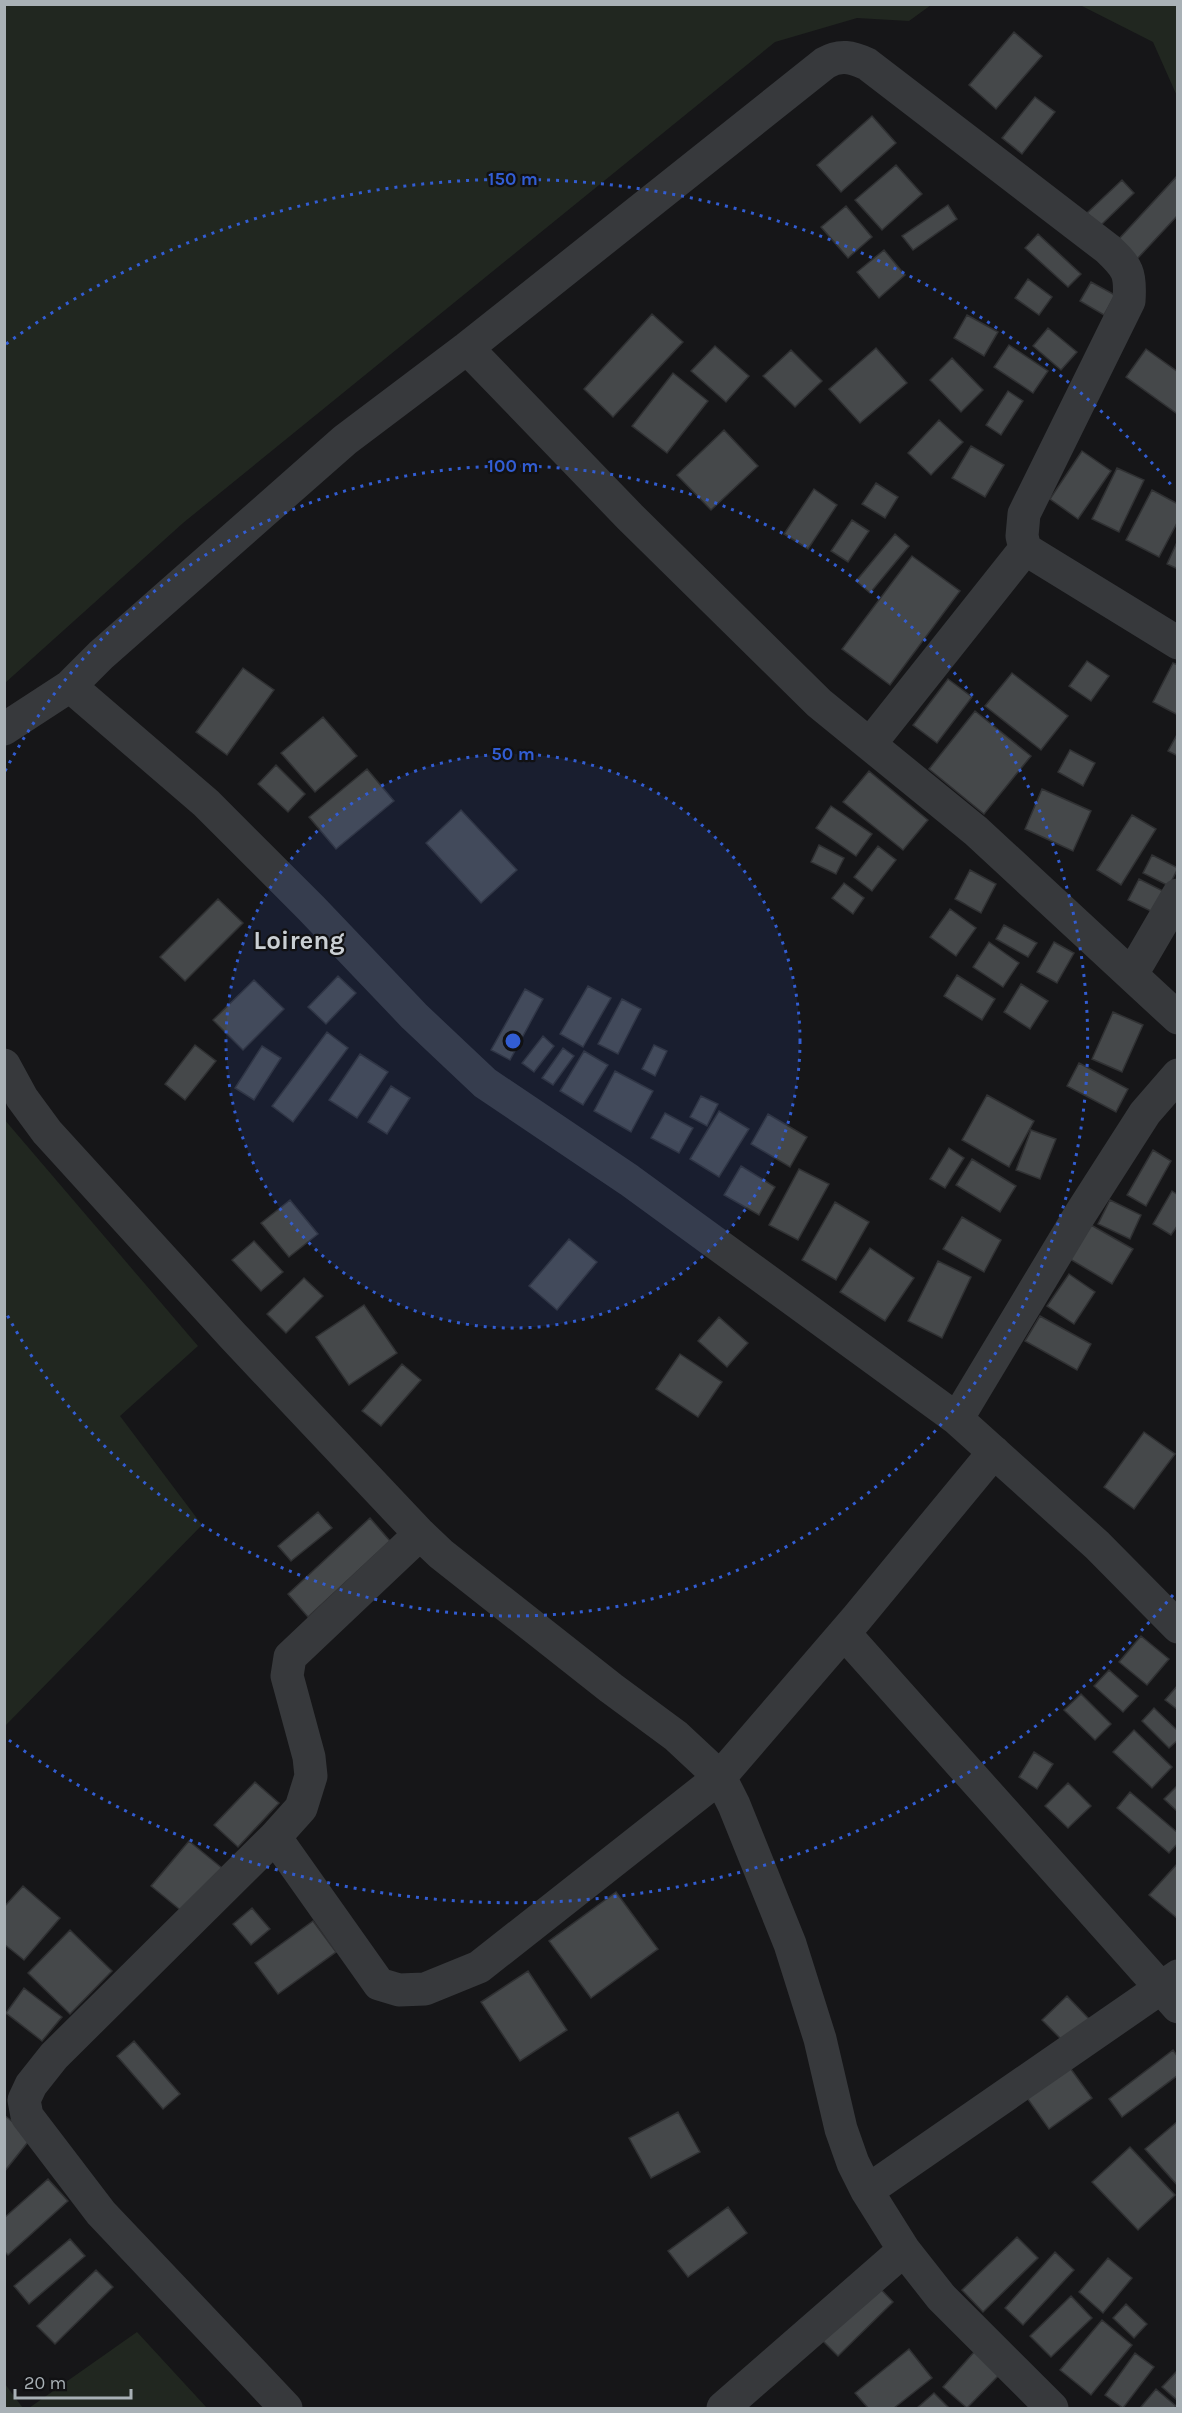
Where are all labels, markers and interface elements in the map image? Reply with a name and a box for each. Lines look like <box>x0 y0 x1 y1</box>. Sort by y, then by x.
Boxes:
text: 150 m <box>488 168 538 190</box>
text: 100 m <box>488 455 538 477</box>
text: 50 m <box>491 743 535 765</box>
district label: Loireng <box>253 925 345 956</box>
centre of rings <box>503 1031 523 1051</box>
scale bar <box>15 2362 130 2400</box>
text: 20 m <box>24 2372 66 2394</box>

